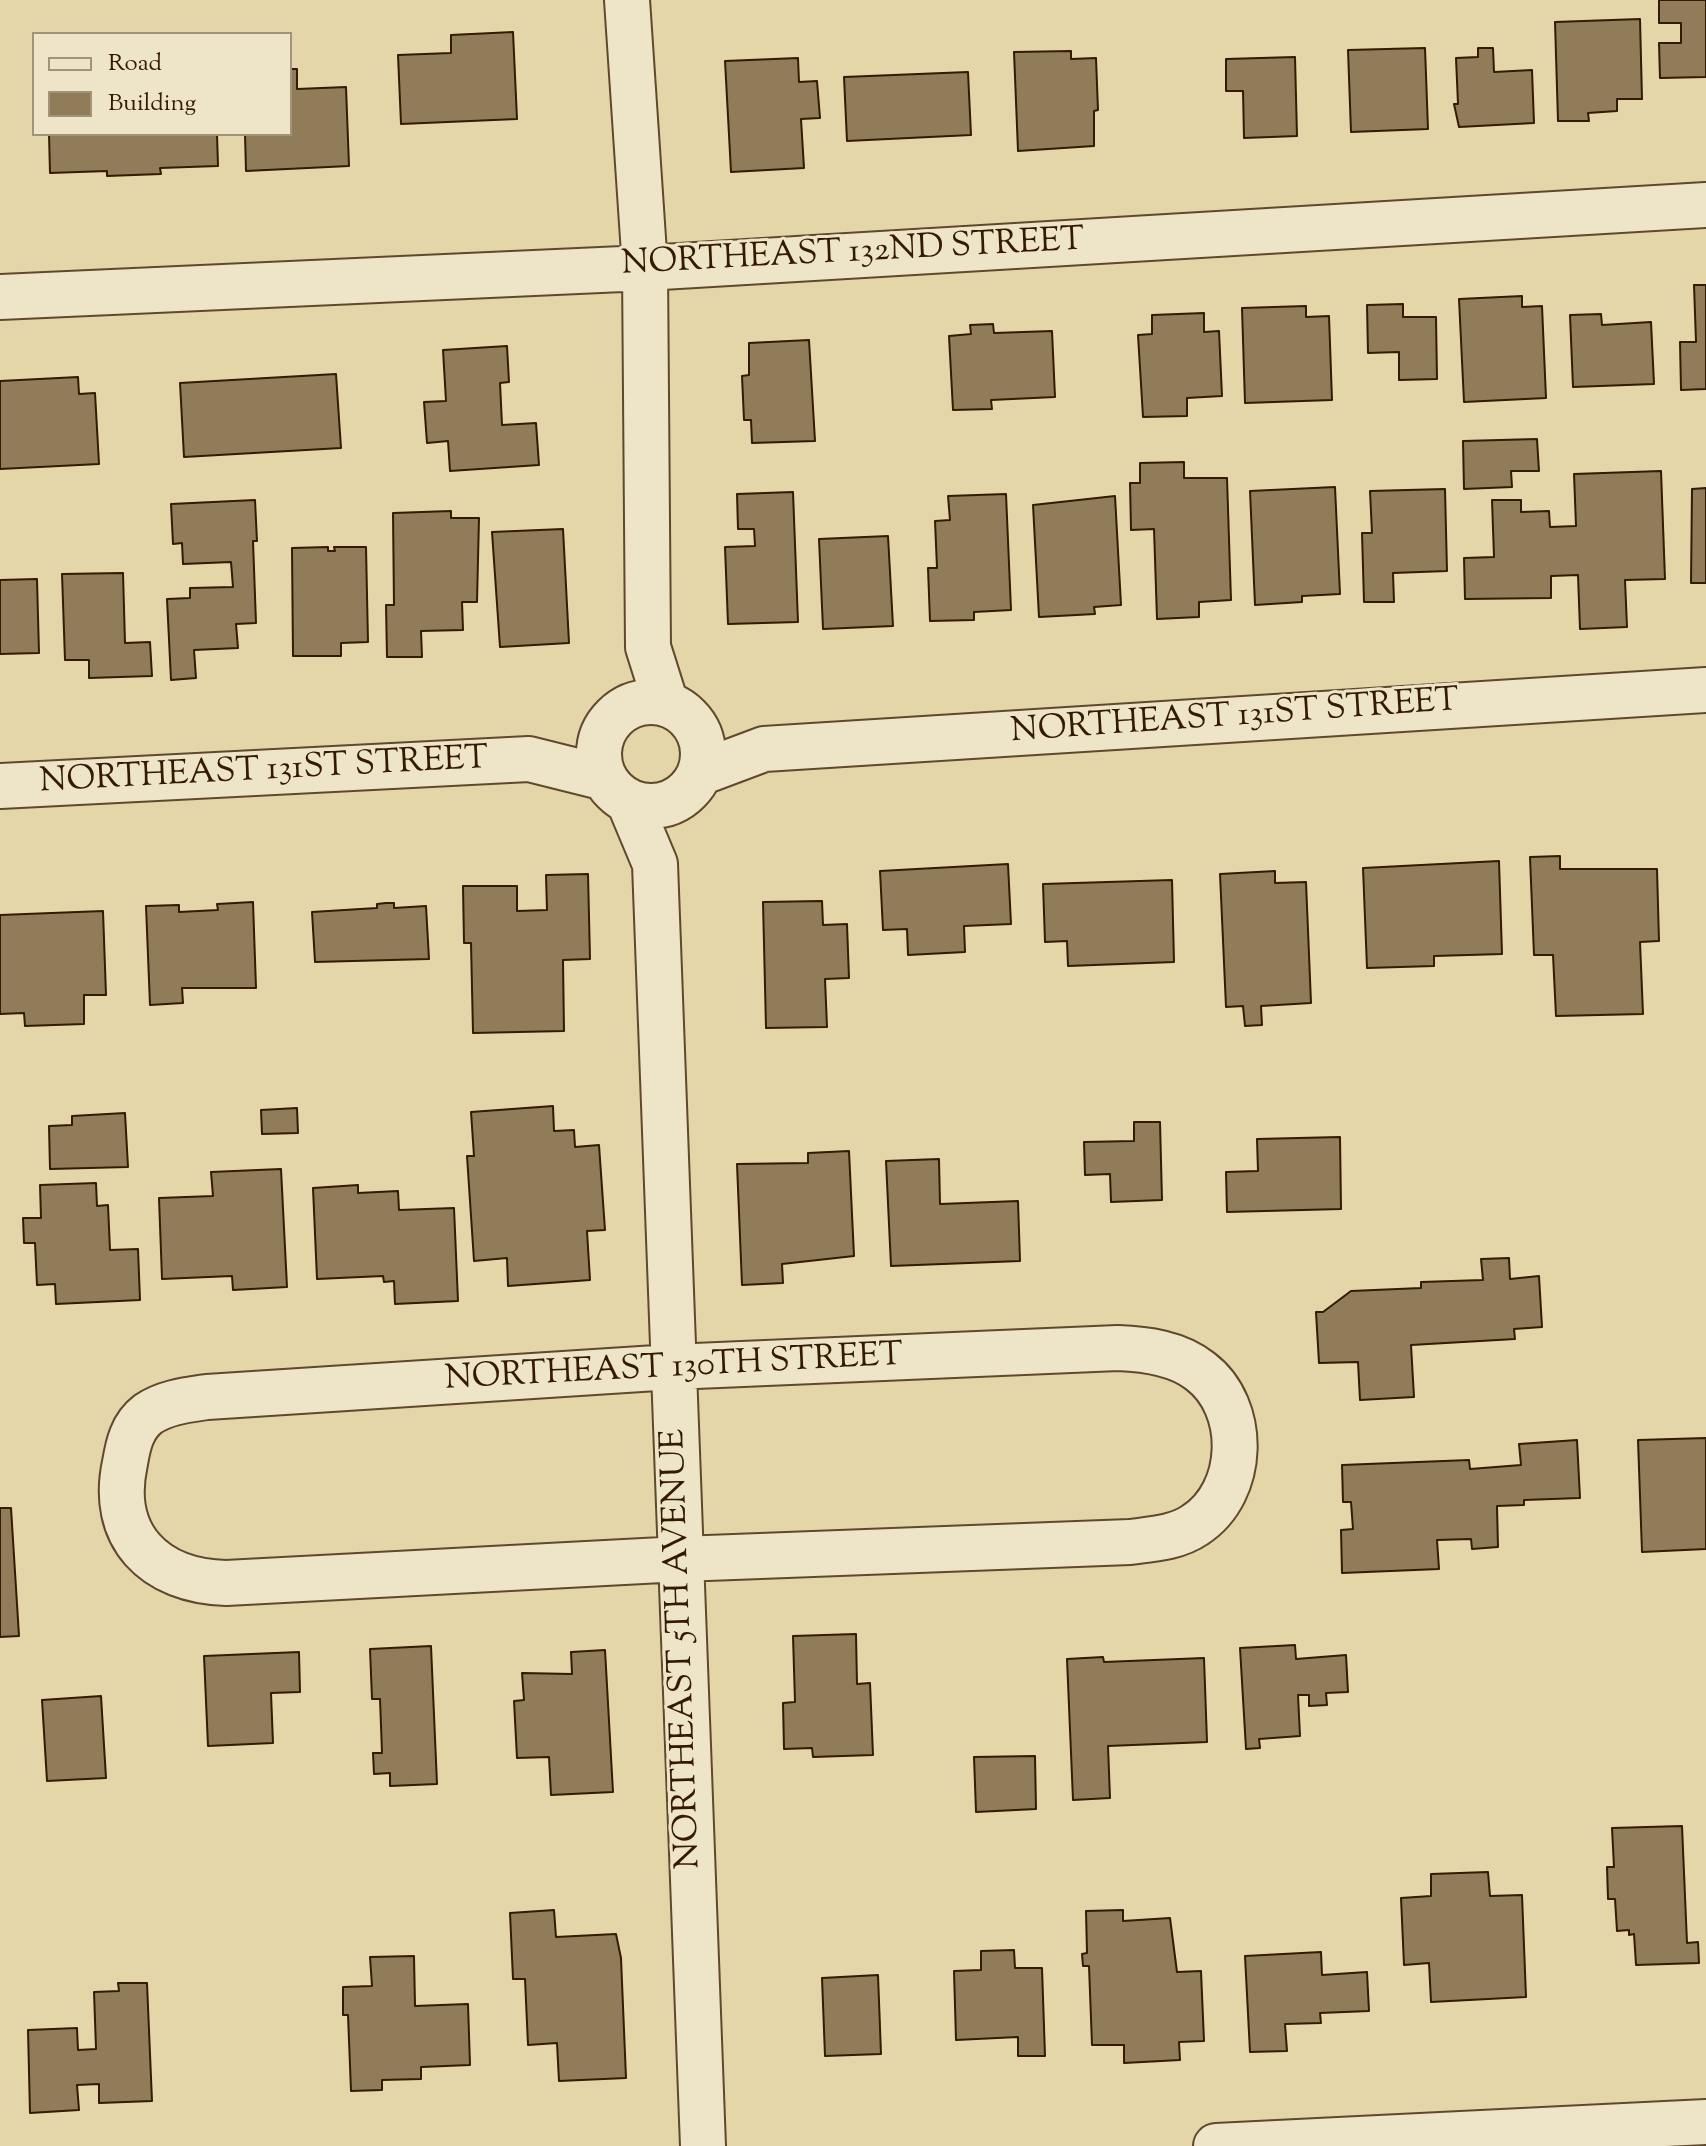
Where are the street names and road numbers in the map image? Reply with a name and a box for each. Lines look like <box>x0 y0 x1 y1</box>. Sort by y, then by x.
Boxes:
street label: NORTHEAST 132ND STREET <box>621 223 1085 287</box>
street label: NORTHEAST 131ST STREET <box>1010 683 1460 755</box>
street label: NORTHEAST 131ST STREET <box>39 741 489 805</box>
street label: NORTHEAST 130TH STREET <box>444 1338 904 1402</box>
street label: NORTHEAST 5TH AVENUE <box>656 1428 712 1870</box>

